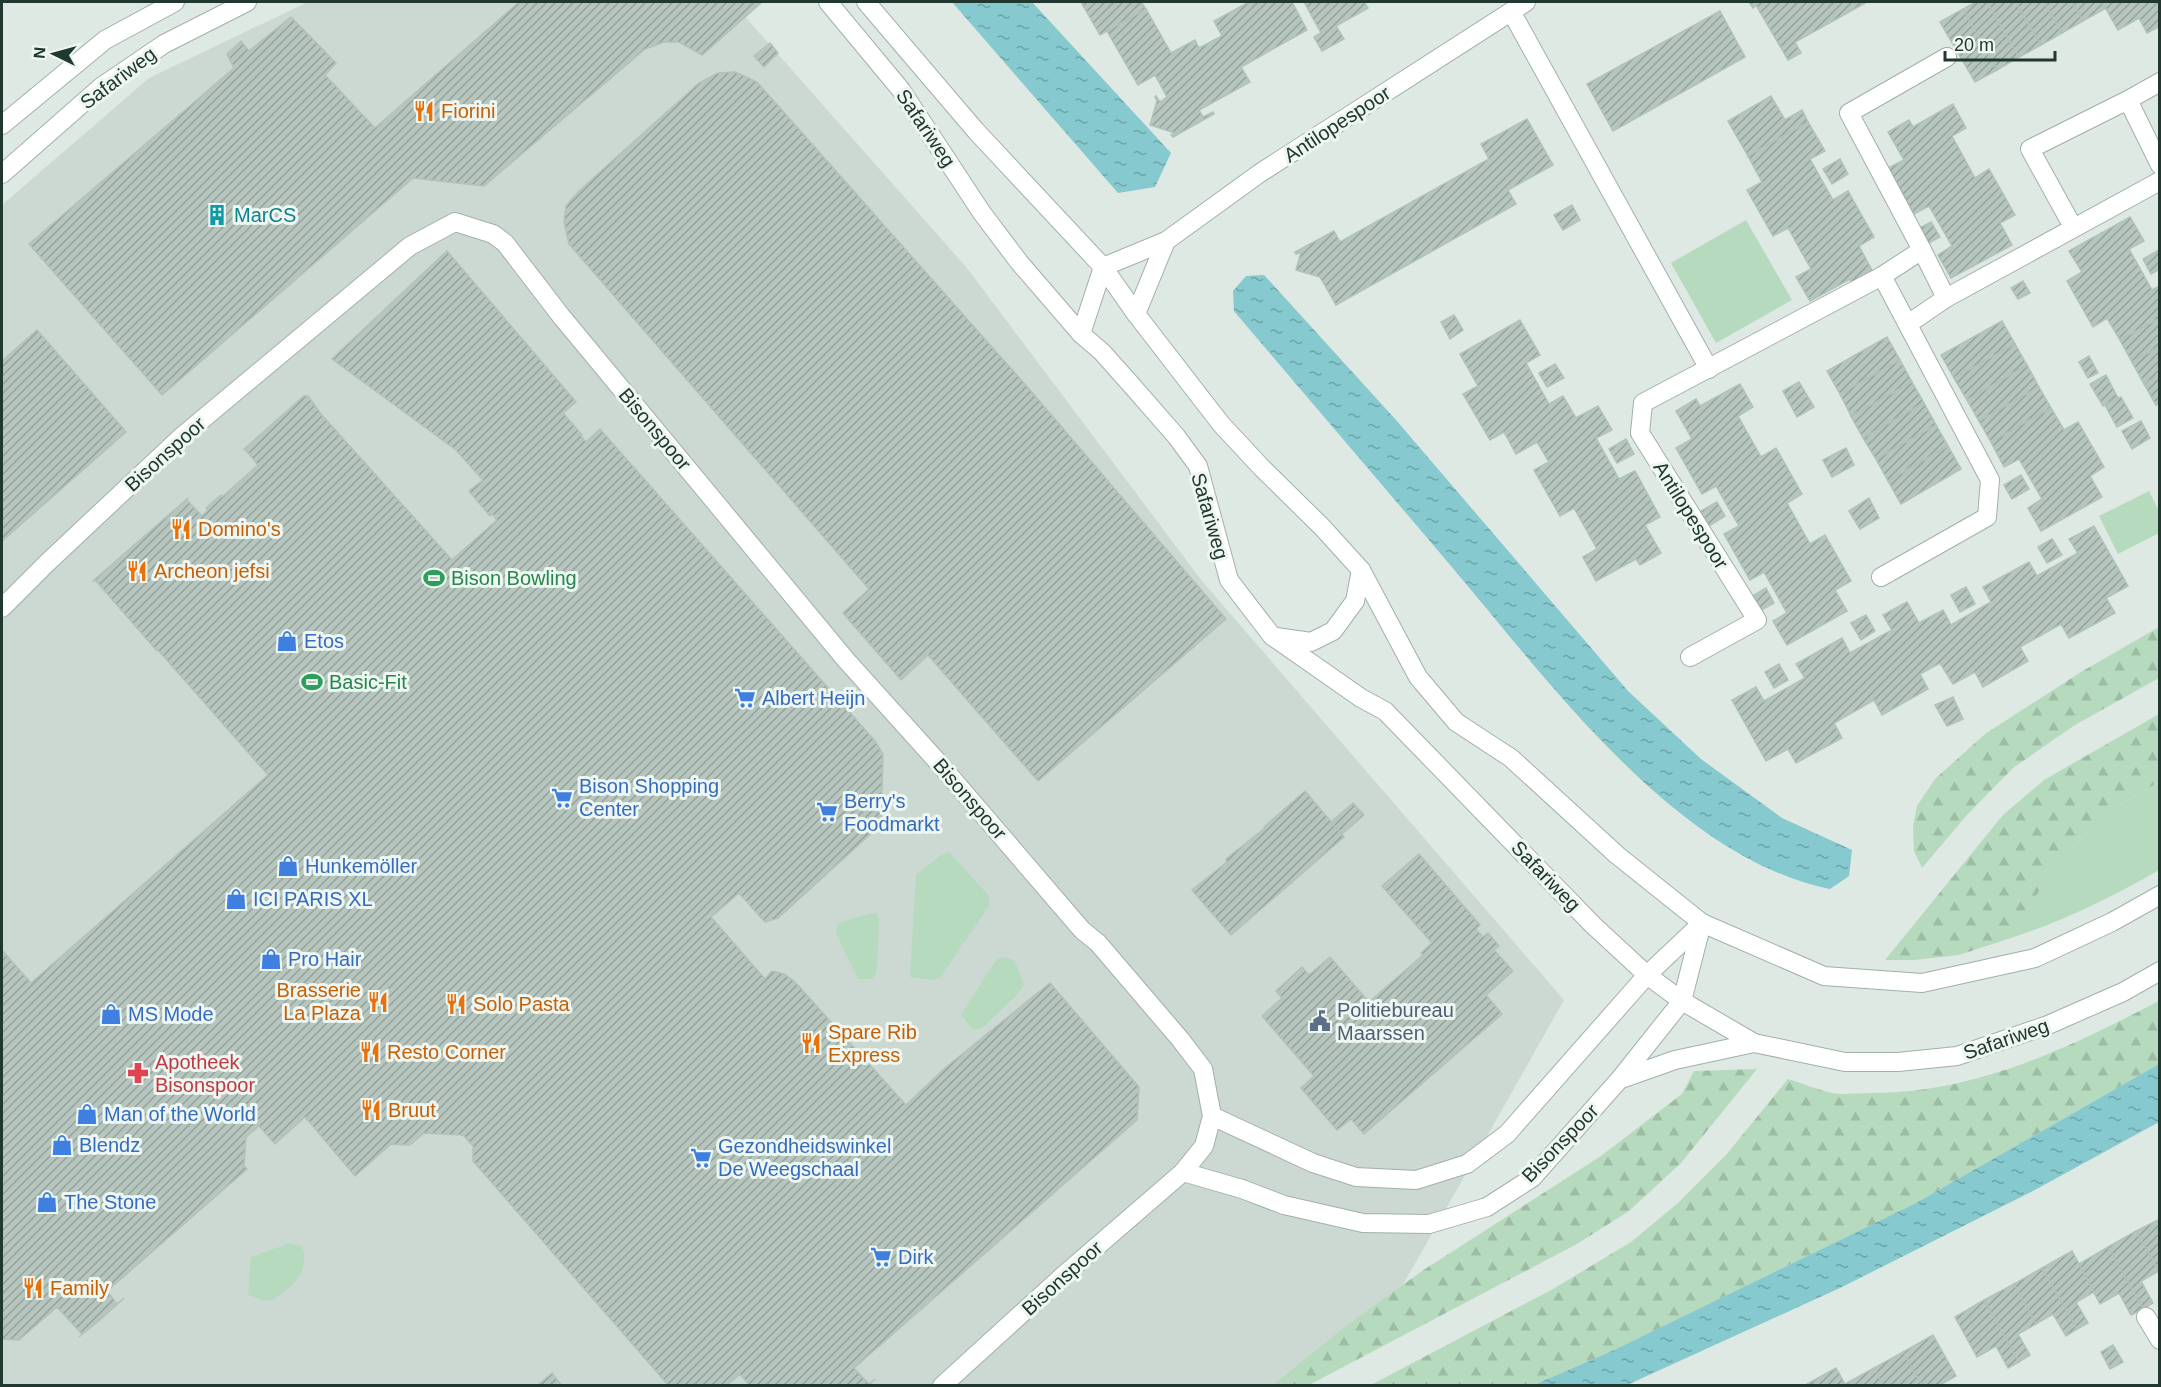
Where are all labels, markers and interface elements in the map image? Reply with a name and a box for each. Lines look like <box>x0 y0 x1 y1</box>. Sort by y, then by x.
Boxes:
north arrow <box>24 24 84 84</box>
scale bar <box>1945 24 2054 62</box>
text: 20 m <box>1954 35 1994 55</box>
street label: Safariweg <box>76 42 160 114</box>
text: N <box>31 46 49 59</box>
street label: Antilopespoor <box>1280 81 1395 167</box>
street label: Safariweg <box>892 85 960 171</box>
restaurant icon: Fiorini <box>412 99 436 123</box>
place label: Fiorini <box>441 100 495 122</box>
building icon: MarCS <box>205 203 229 227</box>
place label: MarCS <box>234 204 296 226</box>
street label: Bisonspoor <box>614 384 696 475</box>
street label: Bisonspoor <box>120 412 210 496</box>
street label: Antilopespoor <box>1649 457 1733 573</box>
street label: Safariweg <box>1187 470 1233 562</box>
restaurant icon: Domino's <box>169 517 193 541</box>
place label: Domino's <box>198 518 281 540</box>
restaurant icon: Archeon jefsi <box>125 559 149 583</box>
place label: Archeon jefsi <box>154 560 270 582</box>
sports icon: Bison Bowling <box>422 566 446 590</box>
place label: Bison Bowling <box>451 567 577 589</box>
shop icon: Etos <box>275 629 299 653</box>
place label: Etos <box>304 630 344 652</box>
sports icon: Basic-Fit <box>300 670 324 694</box>
place label: Basic-Fit <box>329 671 407 693</box>
supermarket icon: Albert Heijn <box>733 686 757 710</box>
place label: Albert Heijn <box>762 687 865 709</box>
street label: Bisonspoor <box>929 754 1011 844</box>
place label: Bison Shopping Center <box>579 775 719 820</box>
supermarket icon: Bison Shopping Center <box>550 786 574 810</box>
place label: Berry's Foodmarkt <box>844 790 940 835</box>
supermarket icon: Berry's Foodmarkt <box>815 800 839 824</box>
street label: Safariweg <box>1507 836 1585 916</box>
shop icon: Hunkemöller <box>276 854 300 878</box>
place label: Hunkemöller <box>305 855 418 877</box>
shop icon: ICI PARIS XL <box>224 887 248 911</box>
place label: ICI PARIS XL <box>253 888 373 910</box>
shop icon: Pro Hair <box>259 947 283 971</box>
place label: Pro Hair <box>288 948 362 970</box>
place label: Brasserie La Plaza <box>277 979 362 1024</box>
restaurant icon: Brasserie La Plaza <box>366 990 390 1014</box>
restaurant icon: Solo Pasta <box>444 992 468 1016</box>
place label: Solo Pasta <box>473 993 571 1015</box>
place label: Politiebureau Maarssen <box>1337 999 1454 1044</box>
shop icon: MS Mode <box>99 1002 123 1026</box>
place label: MS Mode <box>128 1003 214 1025</box>
public building icon: Politiebureau Maarssen <box>1308 1009 1332 1033</box>
street label: Safariweg <box>1960 1014 2052 1064</box>
place label: Spare Rib Express <box>828 1021 917 1066</box>
restaurant icon: Spare Rib Express <box>799 1031 823 1055</box>
restaurant icon: Resto Corner <box>358 1040 382 1064</box>
place label: Resto Corner <box>387 1041 506 1063</box>
place label: Apotheek Bisonspoor <box>155 1051 255 1096</box>
pharmacy icon: Apotheek Bisonspoor <box>126 1061 150 1085</box>
restaurant icon: Bruut <box>359 1098 383 1122</box>
place label: Bruut <box>388 1099 436 1121</box>
street label: Bisonspoor <box>1517 1099 1603 1187</box>
shop icon: Man of the World <box>75 1102 99 1126</box>
place label: Man of the World <box>104 1103 256 1125</box>
shop icon: Blendz <box>50 1133 74 1157</box>
place label: Blendz <box>79 1134 140 1156</box>
place label: Gezondheidswinkel De Weegschaal <box>718 1135 891 1180</box>
supermarket icon: Gezondheidswinkel De Weegschaal <box>689 1146 713 1170</box>
shop icon: The Stone <box>35 1190 59 1214</box>
place label: The Stone <box>64 1191 156 1213</box>
street label: Bisonspoor <box>1017 1236 1107 1320</box>
supermarket icon: Dirk <box>869 1245 893 1269</box>
place label: Dirk <box>898 1246 935 1268</box>
restaurant icon: Family <box>21 1276 45 1300</box>
place label: Family <box>50 1277 109 1299</box>

